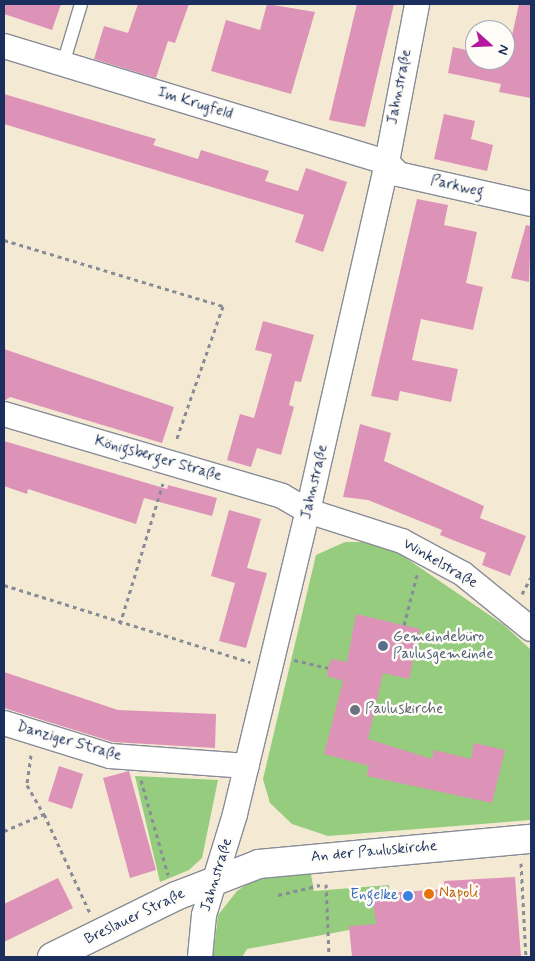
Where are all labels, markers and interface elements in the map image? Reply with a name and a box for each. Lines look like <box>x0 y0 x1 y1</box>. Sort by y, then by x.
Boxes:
north arrow <box>465 20 515 70</box>
text: N <box>493 42 513 57</box>
street label: Jahnstraße <box>384 48 416 126</box>
street label: Im Krugfeld <box>154 84 236 124</box>
street label: Parkweg <box>429 172 485 202</box>
street label: Königsberger Straße <box>92 432 224 486</box>
street label: Jahnstraße <box>298 443 332 521</box>
street label: Winkelstraße <box>399 535 481 593</box>
place label: Gemeindebüro Paulusgemeinde <box>393 628 494 663</box>
marker: Gemeindebüro Paulusgemeinde <box>377 640 389 652</box>
place label: Pauluskirche <box>365 701 443 719</box>
marker: Pauluskirche <box>349 704 361 716</box>
street label: Danziger Straße <box>16 719 122 765</box>
street label: Jahnstraße <box>197 836 237 914</box>
street label: An der Pauluskirche <box>311 838 437 866</box>
street label: Breslauer Straße <box>82 885 188 949</box>
place label: Napoli <box>439 885 478 903</box>
place label: Engelke <box>350 887 398 905</box>
marker: Napoli <box>423 888 435 900</box>
marker: Engelke <box>402 890 414 902</box>

